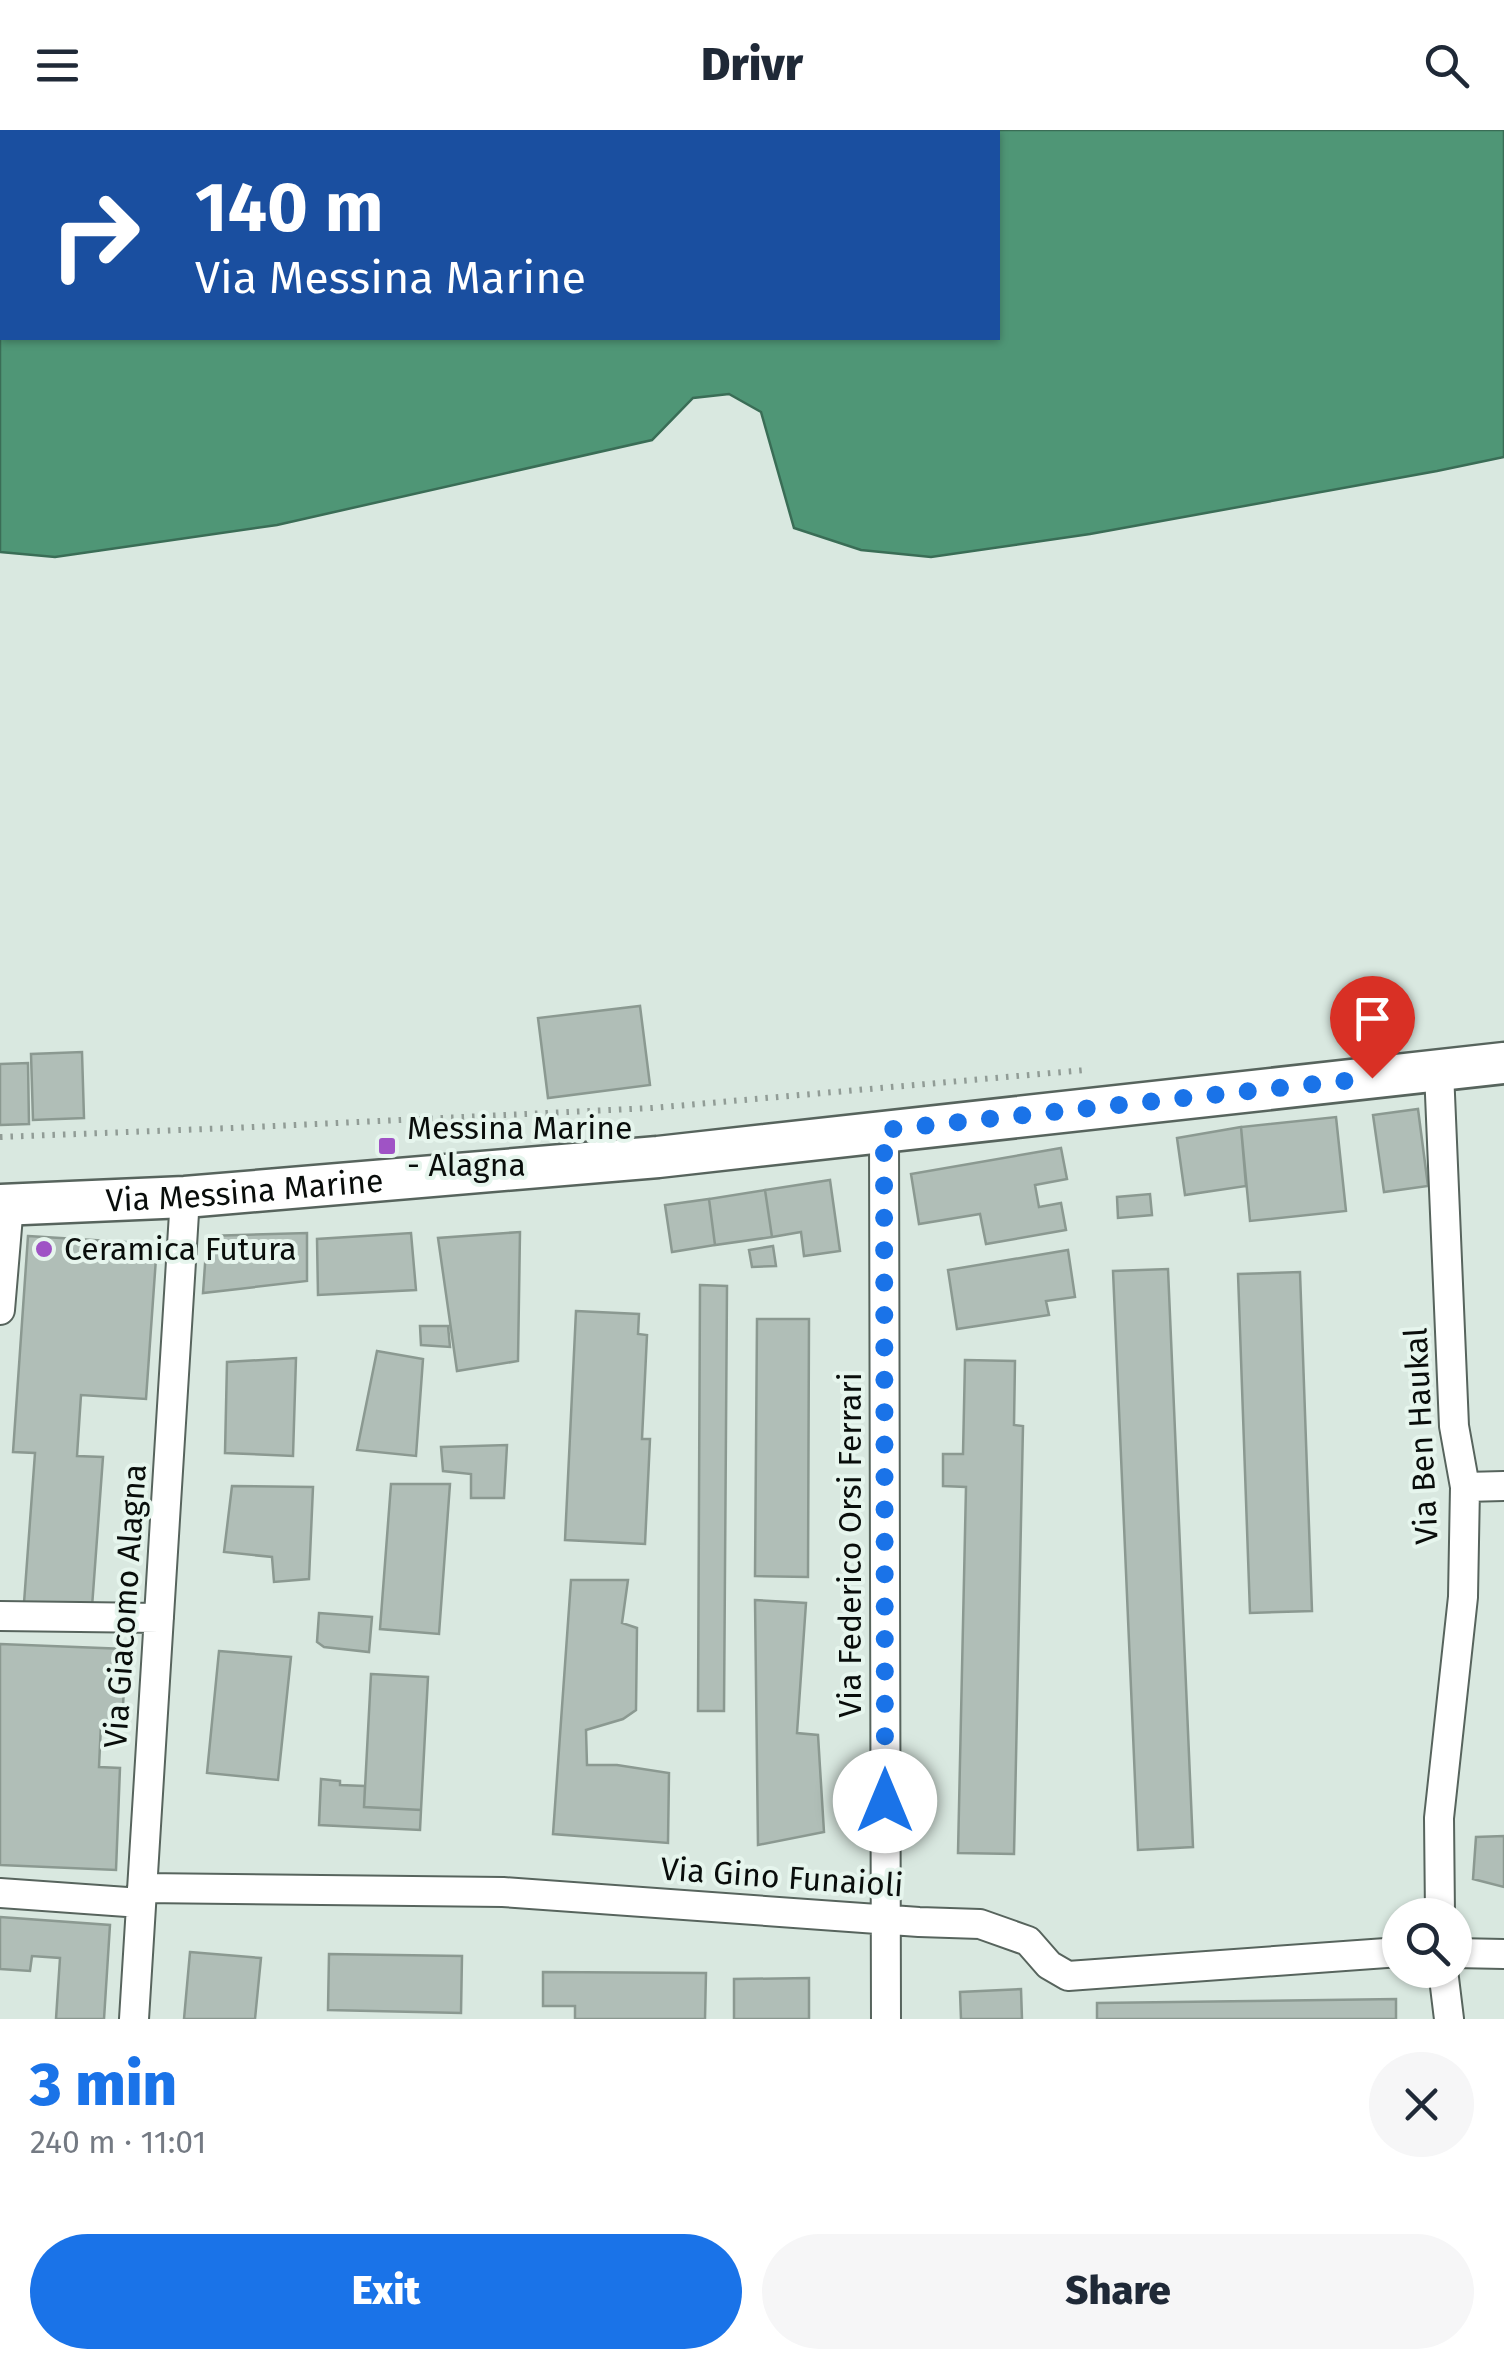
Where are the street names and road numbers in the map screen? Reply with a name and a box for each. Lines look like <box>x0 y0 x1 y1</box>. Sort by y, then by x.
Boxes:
street label: Via Messina Marine <box>105 1161 385 1219</box>
street label: Via Ben Haukal <box>1396 1327 1446 1545</box>
street label: Via Federico Orsi Ferrari <box>831 1372 869 1718</box>
street label: Via Giacomo Alagna <box>96 1463 154 1749</box>
street label: Via Gino Funaioli <box>659 1850 905 1904</box>

